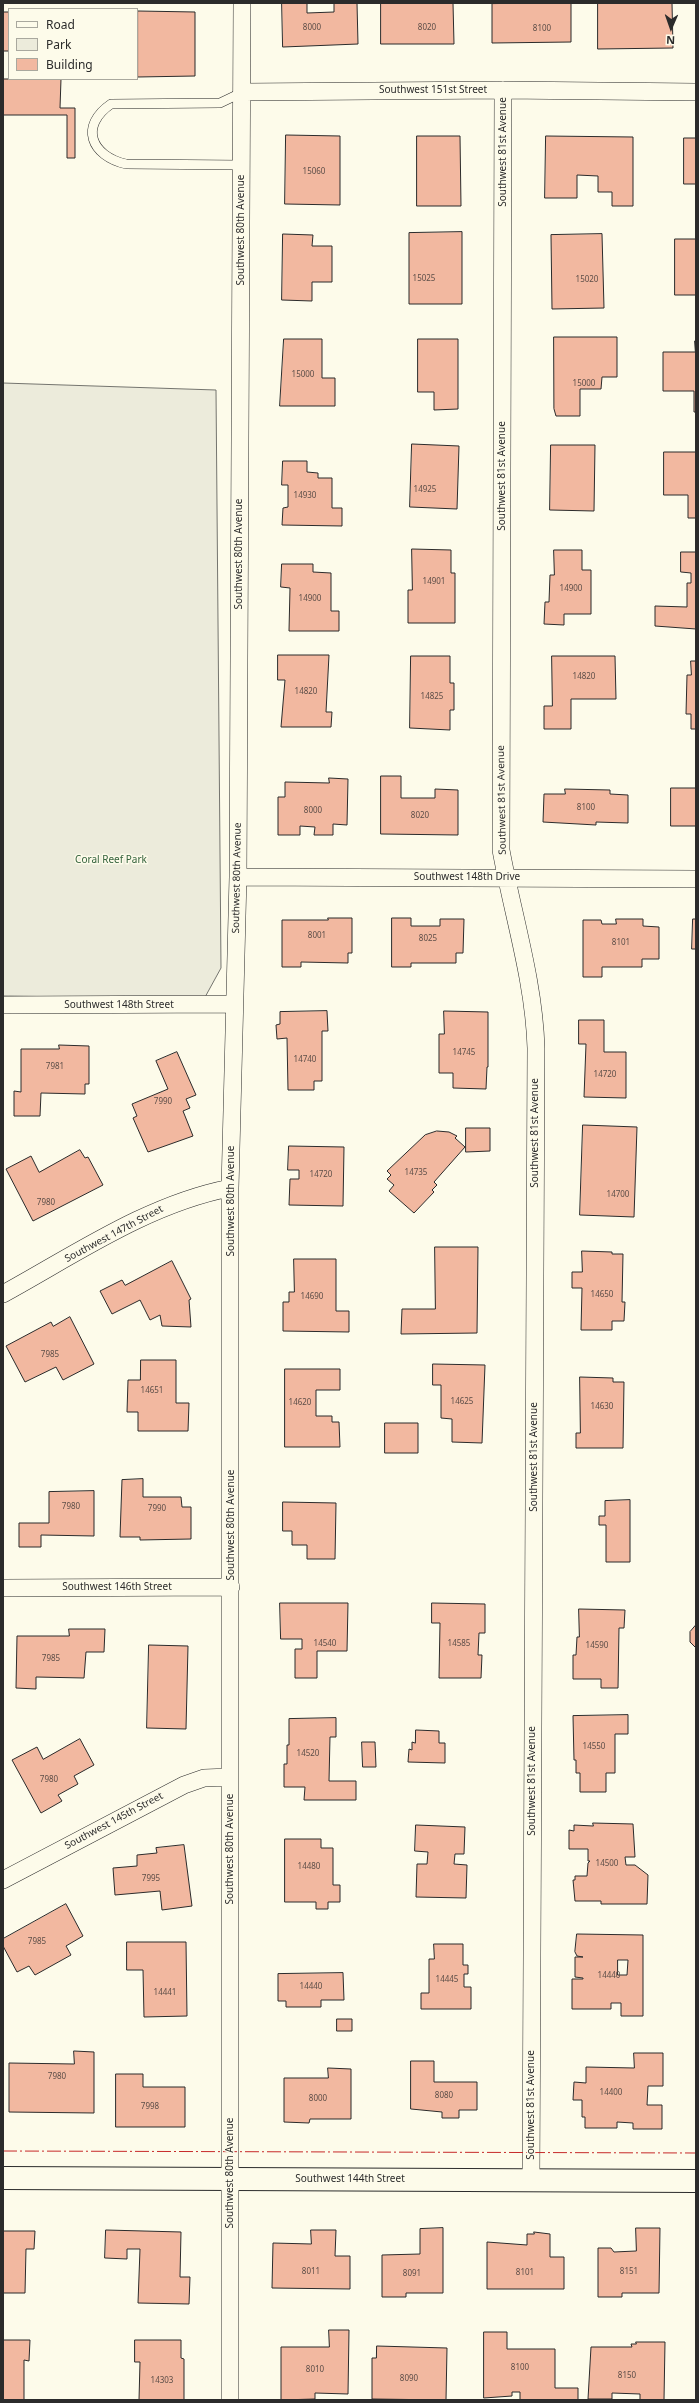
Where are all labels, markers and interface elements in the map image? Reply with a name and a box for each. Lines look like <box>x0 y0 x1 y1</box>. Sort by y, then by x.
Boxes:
legend <box>8 8 138 80</box>
north arrow <box>651 8 691 48</box>
text: Road <box>46 16 75 33</box>
house number: 8000 <box>303 23 321 33</box>
house number: 8020 <box>418 23 436 33</box>
house number: 8100 <box>533 24 551 34</box>
text: N <box>666 33 675 48</box>
text: Park <box>46 36 71 53</box>
text: Building <box>46 56 93 73</box>
street label: Southwest 151st Street <box>379 84 487 96</box>
street label: Southwest 81st Avenue <box>497 97 509 207</box>
house number: 15060 <box>303 167 325 177</box>
street label: Southwest 80th Avenue <box>235 175 247 285</box>
house number: 15025 <box>413 274 435 284</box>
house number: 15020 <box>576 275 598 285</box>
house number: 15000 <box>292 370 314 380</box>
house number: 15000 <box>573 379 595 389</box>
street label: Southwest 81st Avenue <box>496 421 508 531</box>
house number: 14925 <box>414 485 436 495</box>
house number: 14930 <box>294 491 316 501</box>
street label: Southwest 80th Avenue <box>233 499 245 609</box>
house number: 14901 <box>423 577 445 587</box>
house number: 14900 <box>560 584 582 594</box>
house number: 14900 <box>299 594 321 604</box>
house number: 14820 <box>573 672 595 682</box>
house number: 14820 <box>295 687 317 697</box>
house number: 14825 <box>421 692 443 702</box>
street label: Southwest 81st Avenue <box>495 745 509 855</box>
house number: 8100 <box>577 803 595 813</box>
house number: 8000 <box>304 806 322 816</box>
house number: 8020 <box>411 811 429 821</box>
street label: Southwest 80th Avenue <box>230 822 244 934</box>
park label: Coral Reef Park <box>75 854 147 866</box>
street label: Southwest 148th Drive <box>414 871 520 883</box>
house number: 8001 <box>308 931 326 941</box>
house number: 8025 <box>419 934 437 944</box>
house number: 8101 <box>612 938 630 948</box>
street label: Southwest 148th Street <box>64 999 174 1011</box>
house number: 14745 <box>453 1048 475 1058</box>
house number: 14740 <box>294 1055 316 1065</box>
house number: 7981 <box>46 1062 64 1072</box>
house number: 14720 <box>594 1070 616 1080</box>
street label: Southwest 81st Avenue <box>529 1078 541 1188</box>
house number: 7990 <box>154 1097 172 1107</box>
street label: Southwest 80th Avenue <box>225 1146 237 1256</box>
house number: 14735 <box>405 1168 427 1178</box>
house number: 14720 <box>310 1170 332 1180</box>
house number: 14700 <box>607 1190 629 1200</box>
house number: 7980 <box>37 1198 55 1208</box>
street label: Southwest 147th Street <box>63 1203 165 1265</box>
house number: 14650 <box>591 1290 613 1300</box>
house number: 14690 <box>301 1292 323 1302</box>
house number: 7985 <box>41 1350 59 1360</box>
house number: 14651 <box>141 1386 163 1396</box>
house number: 14625 <box>451 1397 473 1407</box>
house number: 14620 <box>289 1398 311 1408</box>
street label: Southwest 81st Avenue <box>528 1402 540 1512</box>
house number: 14630 <box>591 1402 613 1412</box>
street label: Southwest 80th Avenue <box>225 1470 237 1580</box>
house number: 7980 <box>62 1502 80 1512</box>
house number: 7990 <box>148 1504 166 1514</box>
street label: Southwest 146th Street <box>62 1581 172 1593</box>
house number: 14540 <box>314 1639 336 1649</box>
house number: 14585 <box>448 1639 470 1649</box>
house number: 14590 <box>586 1641 608 1651</box>
house number: 7985 <box>42 1654 60 1664</box>
street label: Southwest 81st Avenue <box>526 1726 538 1836</box>
house number: 14550 <box>583 1742 605 1752</box>
house number: 14520 <box>297 1749 319 1759</box>
house number: 7980 <box>40 1775 58 1785</box>
street label: Southwest 145th Street <box>63 1790 165 1852</box>
street label: Southwest 80th Avenue <box>224 1794 236 1904</box>
house number: 14500 <box>596 1859 618 1869</box>
house number: 14480 <box>298 1862 320 1872</box>
house number: 7995 <box>142 1874 160 1884</box>
house number: 7985 <box>28 1937 46 1947</box>
house number: 14440 <box>598 1971 620 1981</box>
house number: 14445 <box>436 1975 458 1985</box>
house number: 14440 <box>300 1982 322 1992</box>
house number: 14441 <box>154 1988 176 1998</box>
street label: Southwest 81st Avenue <box>525 2050 537 2160</box>
house number: 7980 <box>48 2072 66 2082</box>
house number: 14400 <box>600 2088 622 2098</box>
house number: 8080 <box>435 2091 453 2101</box>
house number: 8000 <box>309 2094 327 2104</box>
house number: 7998 <box>141 2102 159 2112</box>
street label: Southwest 80th Avenue <box>224 2118 236 2228</box>
street label: Southwest 144th Street <box>295 2173 405 2185</box>
house number: 8011 <box>302 2267 320 2277</box>
house number: 8151 <box>620 2267 638 2277</box>
house number: 8101 <box>516 2268 534 2278</box>
house number: 8091 <box>403 2269 421 2279</box>
house number: 8100 <box>511 2363 529 2373</box>
house number: 8010 <box>306 2365 324 2375</box>
house number: 8150 <box>618 2371 636 2381</box>
house number: 8090 <box>400 2374 418 2384</box>
house number: 14303 <box>151 2376 173 2386</box>

